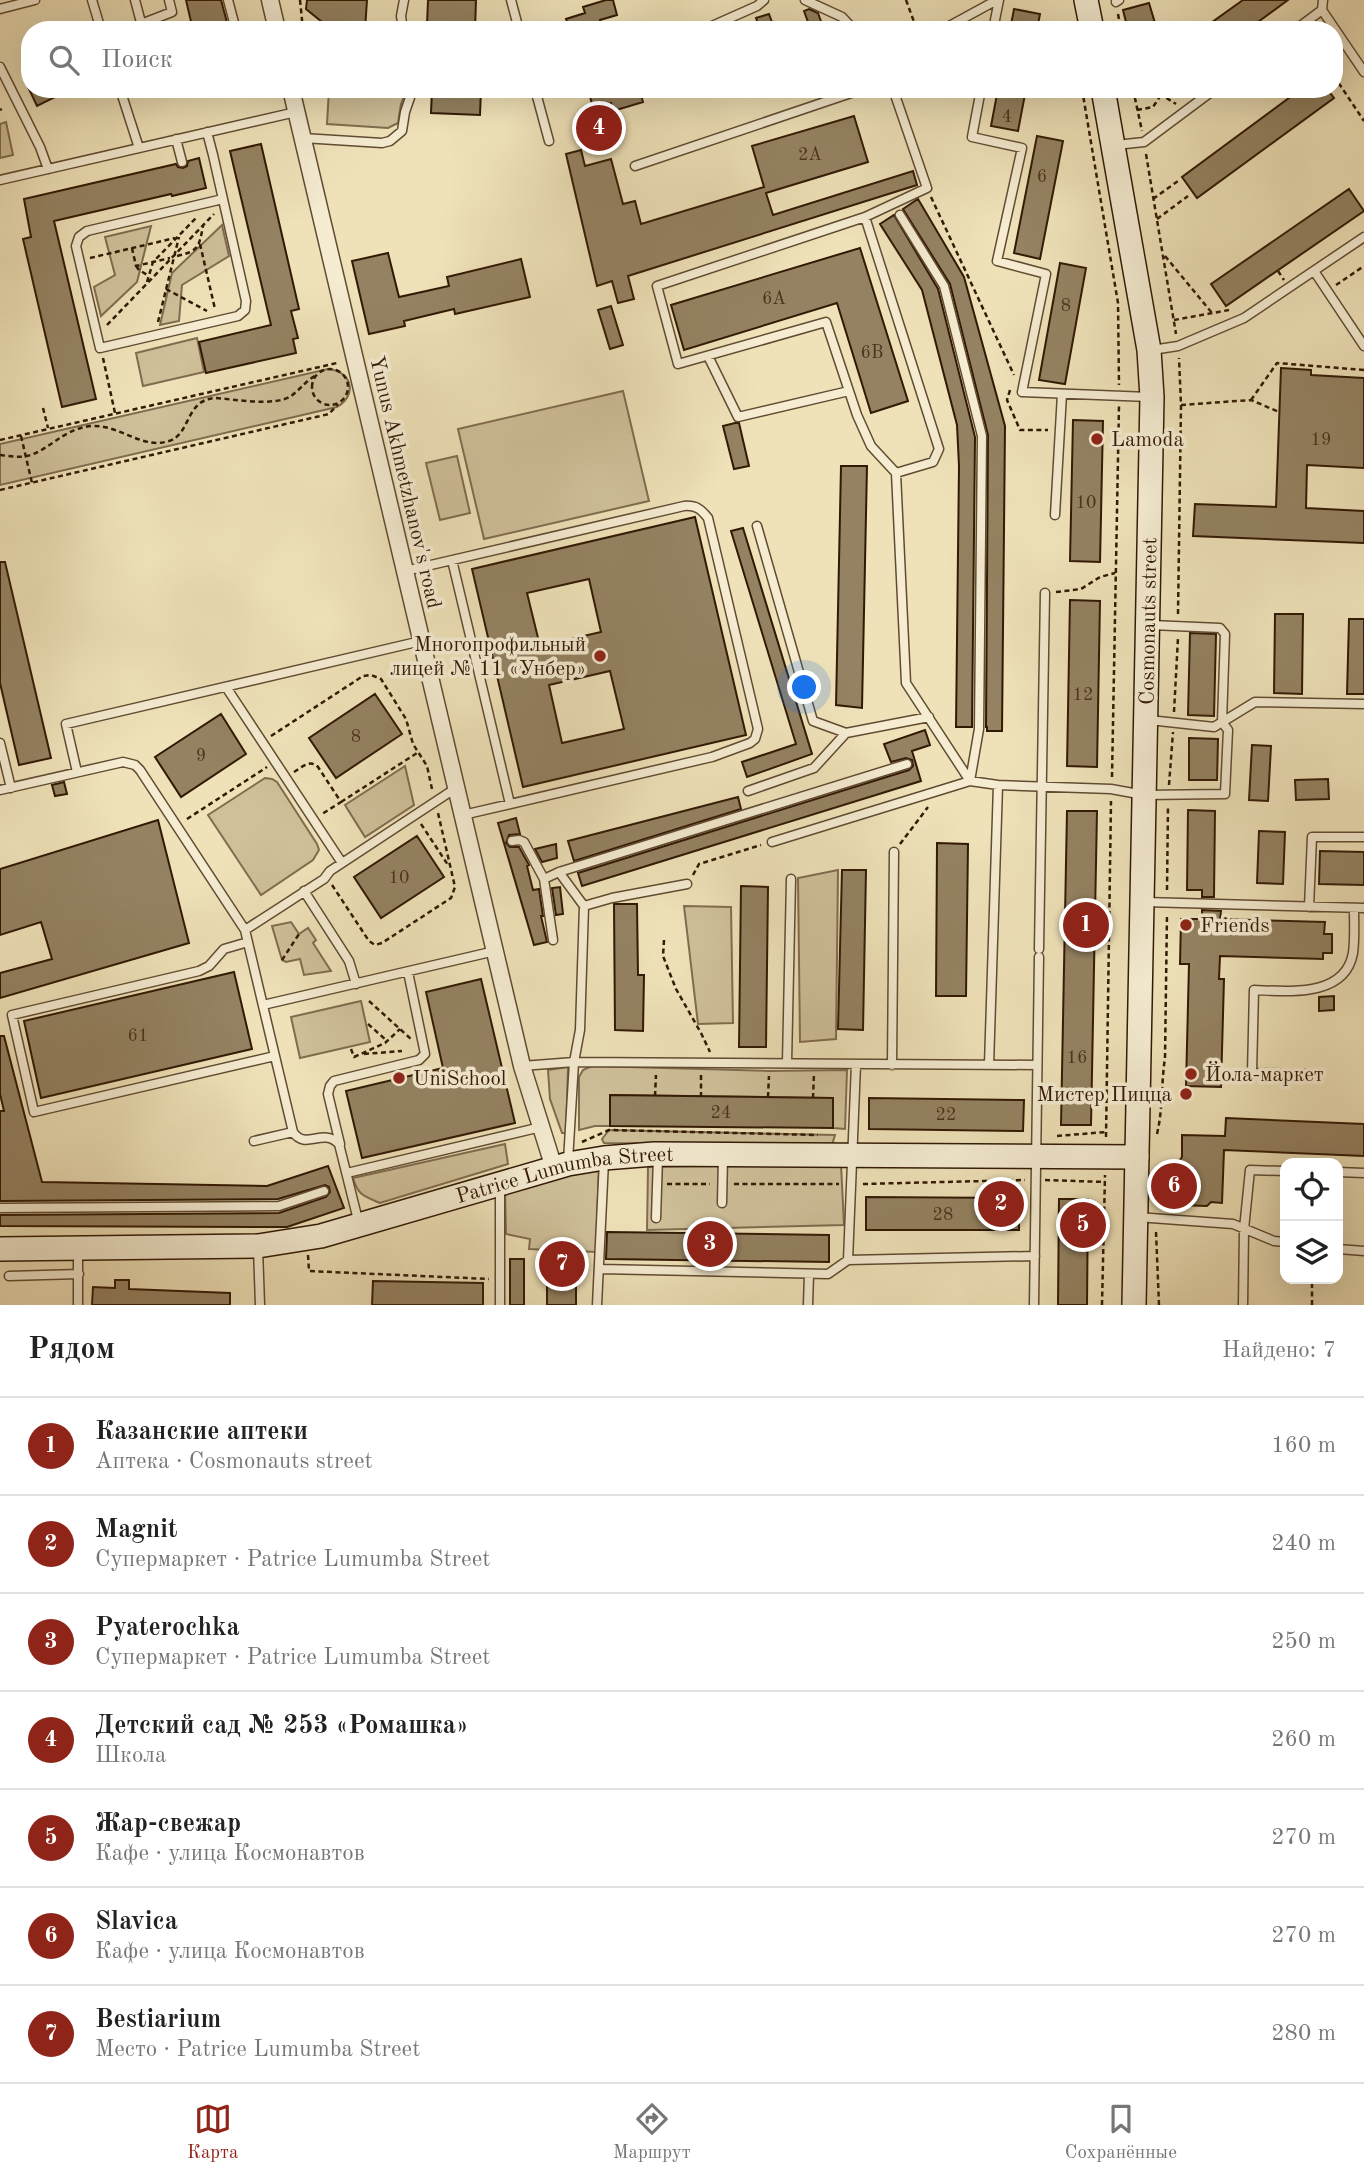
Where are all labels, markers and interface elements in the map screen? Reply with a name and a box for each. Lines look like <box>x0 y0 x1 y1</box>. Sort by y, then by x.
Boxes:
search box <box>21 21 1343 98</box>
icon: search <box>45 41 83 79</box>
text: Поиск <box>101 47 173 73</box>
pin: 4 <box>576 102 622 154</box>
house number: 4 <box>1002 108 1012 126</box>
house number: 2А <box>798 146 822 164</box>
house number: 6 <box>1037 168 1047 186</box>
house number: 6А <box>762 290 786 308</box>
house number: 8 <box>1061 297 1071 315</box>
house number: 6В <box>861 344 883 362</box>
street label: Yunus Akhmetzhanov's road <box>365 354 444 611</box>
place label: Lamoda <box>1111 430 1184 451</box>
marker: Lamoda <box>1089 431 1105 447</box>
house number: 19 <box>1311 431 1331 449</box>
house number: 10 <box>1076 494 1096 512</box>
street label: Cosmonauts street <box>1138 537 1161 705</box>
place label: Многопрофильный лицей № 11 «Унбер» <box>390 635 586 680</box>
marker: Многопрофильный лицей № 11 «Унбер» <box>592 648 608 664</box>
your location <box>787 670 821 704</box>
house number: 12 <box>1073 686 1093 704</box>
house number: 8 <box>351 728 361 746</box>
house number: 9 <box>196 747 206 765</box>
house number: 10 <box>389 869 409 887</box>
pin: 1 <box>1063 899 1109 951</box>
place label: Friends <box>1200 916 1270 937</box>
marker: Friends <box>1178 917 1194 933</box>
house number: 61 <box>128 1027 148 1045</box>
house number: 16 <box>1067 1049 1087 1067</box>
place label: Йола-маркет <box>1205 1060 1324 1086</box>
marker: Йола-маркет <box>1183 1066 1199 1082</box>
place label: UniSchool <box>413 1069 507 1090</box>
marker: UniSchool <box>391 1070 407 1086</box>
place label: Мистер Пицца <box>1036 1085 1172 1106</box>
marker: Мистер Пицца <box>1178 1086 1194 1102</box>
house number: 24 <box>711 1104 731 1122</box>
house number: 22 <box>936 1106 956 1124</box>
street label: Patrice Lumumba Street <box>454 1145 674 1208</box>
map controls <box>1280 1158 1343 1284</box>
button: locate <box>1280 1158 1343 1221</box>
pin: 6 <box>1151 1160 1197 1212</box>
pin: 2 <box>978 1178 1024 1230</box>
pin: 5 <box>1060 1199 1106 1251</box>
house number: 28 <box>933 1206 953 1224</box>
pin: 3 <box>687 1218 733 1270</box>
button: layers <box>1280 1221 1343 1284</box>
pin: 7 <box>539 1238 585 1290</box>
text: Рядом <box>28 1335 115 1365</box>
text: Найдено: 7 <box>1222 1339 1336 1362</box>
text: Казанские аптеки <box>95 1419 308 1445</box>
text: 1 <box>44 1434 58 1457</box>
text: 160 m <box>1271 1434 1336 1457</box>
text: Аптека · Cosmonauts street <box>95 1450 373 1473</box>
text: Magnit <box>95 1517 177 1543</box>
text: 2 <box>44 1532 58 1555</box>
text: 240 m <box>1271 1532 1336 1555</box>
text: Супермаркет · Patrice Lumumba Street <box>95 1548 490 1571</box>
text: Pyaterochka <box>95 1615 240 1641</box>
text: 3 <box>44 1630 58 1653</box>
text: 250 m <box>1271 1630 1336 1653</box>
text: Супермаркет · Patrice Lumumba Street <box>95 1646 490 1669</box>
text: Детский сад № 253 «Ромашка» <box>95 1713 468 1739</box>
text: 4 <box>44 1728 58 1751</box>
text: 260 m <box>1271 1728 1336 1751</box>
text: Школа <box>95 1744 166 1767</box>
text: Жар-свежар <box>95 1811 241 1837</box>
text: 5 <box>44 1826 58 1849</box>
text: 270 m <box>1271 1826 1336 1849</box>
text: Кафе · улица Космонавтов <box>95 1842 365 1865</box>
text: Slavica <box>95 1909 178 1935</box>
text: 6 <box>44 1924 58 1947</box>
text: 270 m <box>1271 1924 1336 1947</box>
text: Кафе · улица Космонавтов <box>95 1940 365 1963</box>
text: Bestiarium <box>95 2007 221 2033</box>
text: 7 <box>44 2022 58 2045</box>
text: 280 m <box>1271 2022 1336 2045</box>
text: Место · Patrice Lumumba Street <box>95 2038 420 2061</box>
tab: Карта <box>187 2100 238 2165</box>
tab: Маршрут <box>613 2100 691 2165</box>
tab: Сохранённые <box>1065 2100 1177 2165</box>

